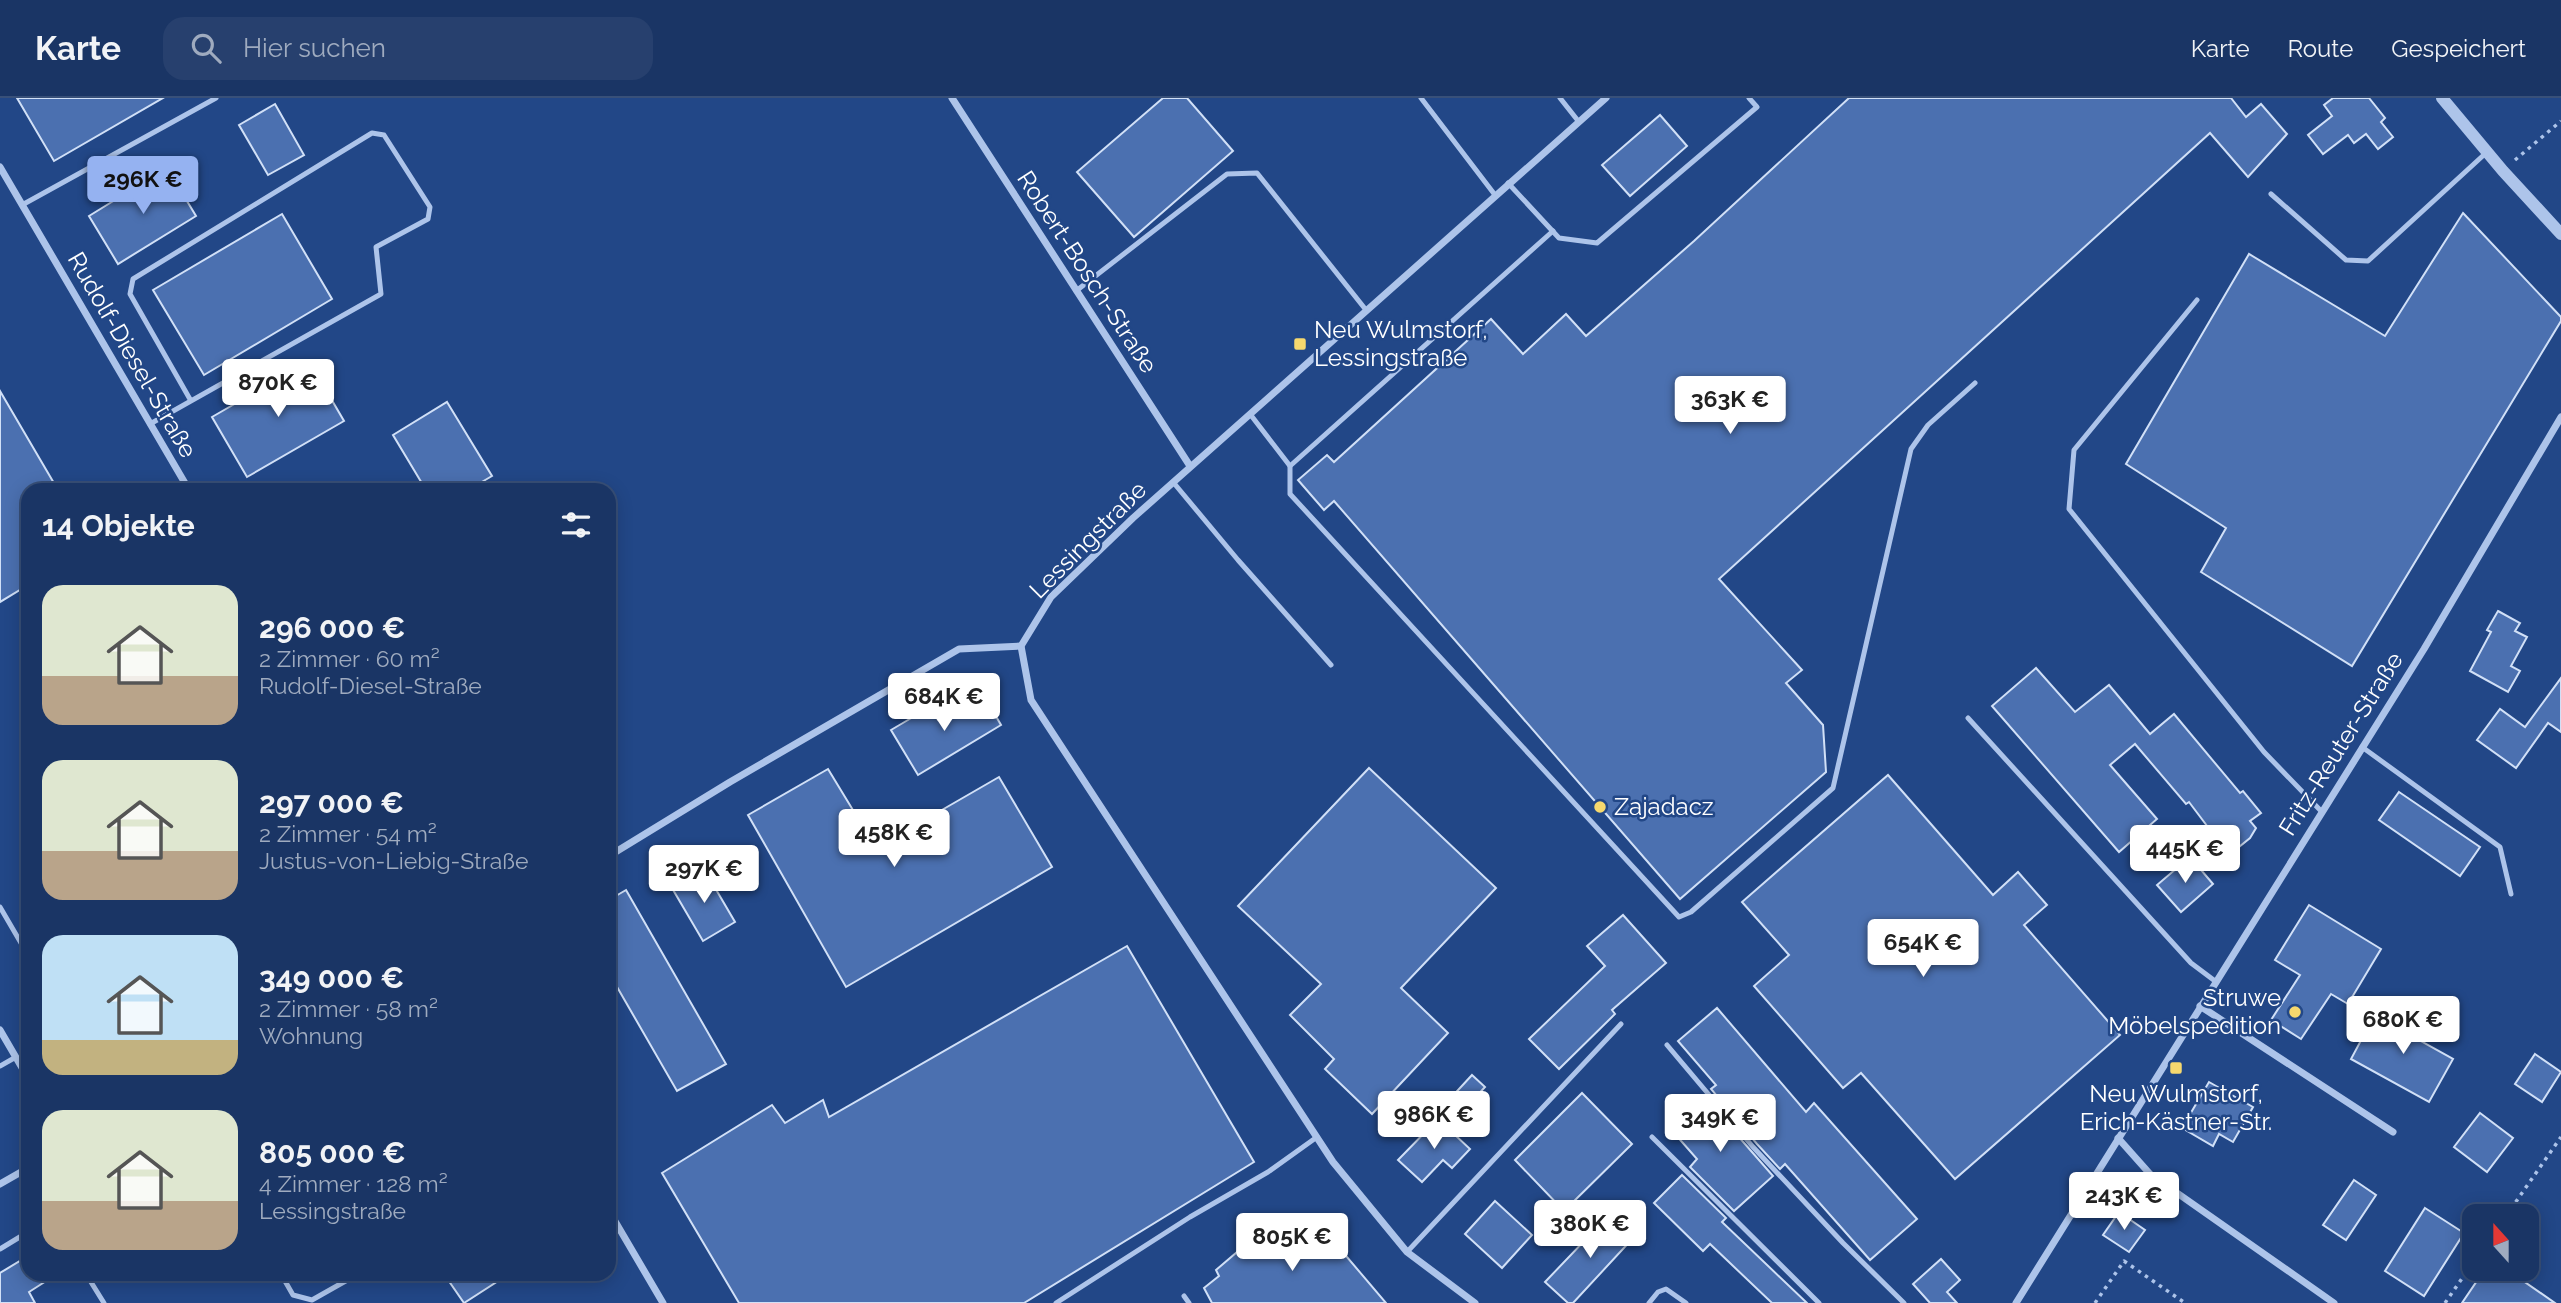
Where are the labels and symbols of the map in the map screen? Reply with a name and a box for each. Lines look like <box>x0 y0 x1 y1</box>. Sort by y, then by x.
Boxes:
pin: 296K € <box>86 156 200 216</box>
street label: Robert-Bosch-Straße <box>1011 165 1164 378</box>
street label: Rudolf-Diesel-Straße <box>62 247 203 463</box>
place label: Neu Wulmstorf, Lessingstraße <box>1314 315 1488 372</box>
marker: Neu Wulmstorf, Lessingstraße <box>1292 336 1308 352</box>
pin: 870K € <box>221 360 335 419</box>
pin: 363K € <box>1673 376 1787 436</box>
street label: Lessingstraße <box>1023 475 1152 604</box>
street label: Fritz-Reuter-Straße <box>2272 647 2409 841</box>
pin: 684K € <box>887 674 1001 733</box>
place label: Zajadacz <box>1614 792 1714 821</box>
marker: Zajadacz <box>1592 799 1608 815</box>
pin: 458K € <box>837 810 951 869</box>
pin: 445K € <box>2128 826 2242 885</box>
pin: 297K € <box>647 846 761 905</box>
pin: 654K € <box>1866 920 1980 979</box>
place label: Struwe Möbelspedition <box>2108 983 2281 1040</box>
pin: 680K € <box>2346 996 2460 1056</box>
marker: Struwe Möbelspedition <box>2287 1004 2303 1020</box>
marker: Neu Wulmstorf, Erich-Kästner-Str. <box>2168 1060 2184 1076</box>
place label: Neu Wulmstorf, Erich-Kästner-Str. <box>2080 1079 2272 1136</box>
pin: 986K € <box>1377 1091 1491 1151</box>
pin: 349K € <box>1663 1094 1777 1154</box>
pin: 243K € <box>2067 1172 2181 1232</box>
pin: 380K € <box>1533 1200 1647 1260</box>
north arrow <box>2462 1204 2539 1281</box>
pin: 805K € <box>1235 1214 1349 1273</box>

